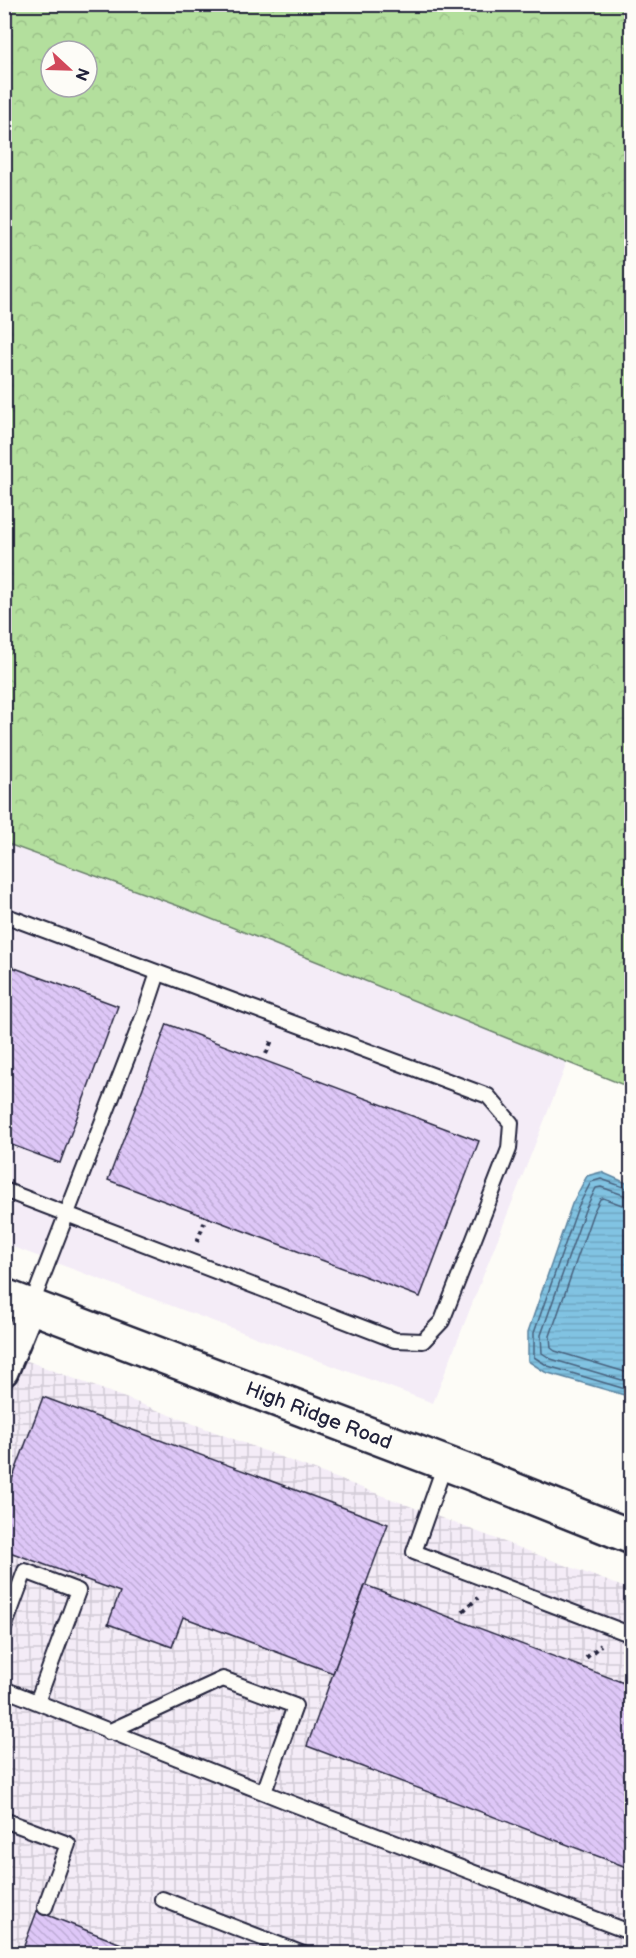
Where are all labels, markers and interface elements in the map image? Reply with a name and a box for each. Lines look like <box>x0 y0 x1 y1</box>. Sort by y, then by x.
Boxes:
north arrow <box>39 39 99 99</box>
text: N <box>70 65 93 83</box>
street label: High Ridge Road <box>242 1377 395 1455</box>

